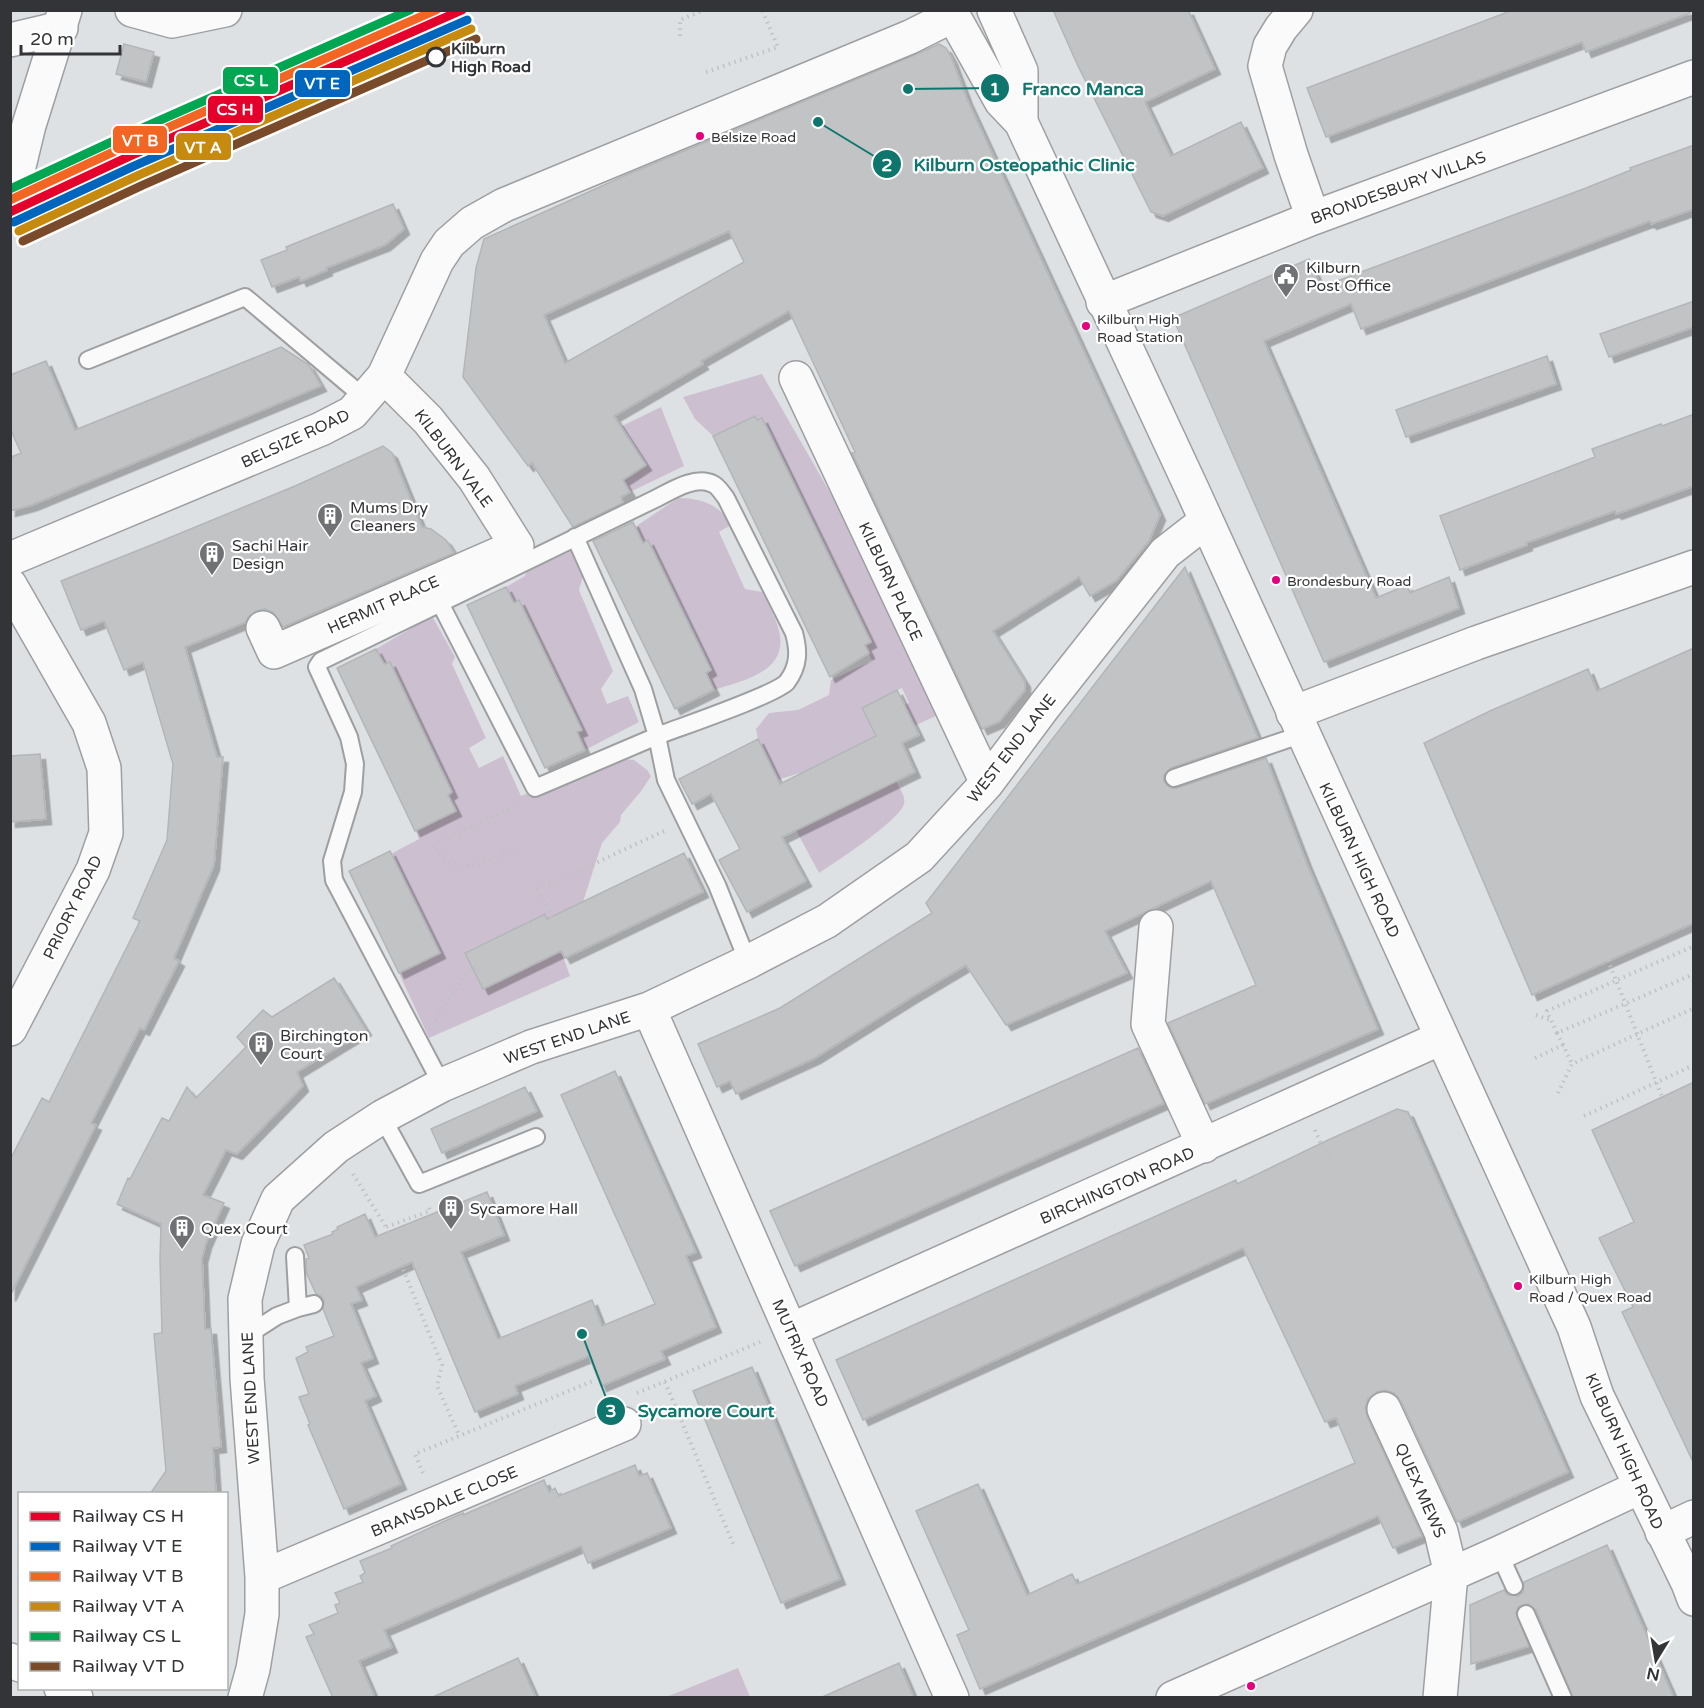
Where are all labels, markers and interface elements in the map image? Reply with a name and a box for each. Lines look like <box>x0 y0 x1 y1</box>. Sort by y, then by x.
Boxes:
scale bar <box>21 18 120 56</box>
text: 20 m <box>30 28 74 50</box>
place label: Kilburn High Road <box>451 39 531 77</box>
marker: Kilburn High Road <box>426 47 446 67</box>
line badge: CS L <box>222 66 279 95</box>
line badge: VT E <box>294 69 351 98</box>
callout: Franco Manca <box>980 70 1156 106</box>
text: CS L <box>234 71 269 91</box>
text: VT E <box>304 74 340 94</box>
text: 1 <box>989 78 1001 100</box>
text: Franco Manca <box>1022 78 1144 100</box>
line badge: CS H <box>207 95 264 124</box>
text: CS H <box>216 100 254 120</box>
line badge: VT B <box>112 125 168 154</box>
place label: Belsize Road <box>711 129 796 146</box>
marker: Belsize Road <box>694 130 706 142</box>
text: VT B <box>122 131 158 151</box>
line badge: VT A <box>175 132 232 161</box>
text: VT A <box>184 138 222 158</box>
callout: Kilburn Osteopathic Clinic <box>872 146 1147 182</box>
street label: BRONDESBURY VILLAS <box>1308 147 1489 229</box>
text: 2 <box>881 154 893 176</box>
text: Kilburn Osteopathic Clinic <box>913 154 1135 176</box>
place label: Kilburn Post Office <box>1306 258 1391 296</box>
public building icon: Kilburn Post Office <box>1271 261 1301 299</box>
place label: Kilburn High Road Station <box>1097 311 1183 346</box>
marker: Kilburn High Road Station <box>1080 320 1092 332</box>
street label: BELSIZE ROAD <box>238 405 353 473</box>
street label: KILBURN VALE <box>410 406 497 512</box>
place label: Mums Dry Cleaners <box>350 498 429 536</box>
building icon: Mums Dry Cleaners <box>315 501 345 539</box>
street label: KILBURN PLACE <box>854 519 926 644</box>
place label: Sachi Hair Design <box>232 536 309 574</box>
building icon: Sachi Hair Design <box>197 539 227 577</box>
street label: HERMIT PLACE <box>324 571 442 639</box>
place label: Brondesbury Road <box>1287 573 1411 590</box>
marker: Brondesbury Road <box>1270 574 1282 586</box>
street label: WEST END LANE <box>963 690 1061 807</box>
street label: KILBURN HIGH ROAD <box>1314 780 1404 941</box>
street label: PRIORY ROAD <box>39 852 107 963</box>
street label: WEST END LANE <box>501 1007 633 1069</box>
place label: Birchington Court <box>280 1026 368 1064</box>
building icon: Birchington Court <box>246 1029 276 1067</box>
street label: BIRCHINGTON ROAD <box>1037 1143 1198 1229</box>
building icon: Sycamore Hall <box>436 1193 466 1231</box>
place label: Sycamore Hall <box>470 1199 578 1219</box>
building icon: Quex Court <box>167 1213 197 1251</box>
place label: Quex Court <box>201 1219 288 1239</box>
place label: Kilburn High Road / Quex Road <box>1529 1271 1652 1306</box>
marker: Kilburn High Road / Quex Road <box>1512 1280 1524 1292</box>
street label: MUTRIX ROAD <box>767 1296 833 1411</box>
street label: WEST END LANE <box>238 1331 264 1465</box>
street label: KILBURN HIGH ROAD <box>1581 1370 1668 1533</box>
callout: Sycamore Court <box>596 1393 787 1429</box>
text: 3 <box>605 1400 617 1422</box>
text: Sycamore Court <box>638 1400 774 1422</box>
street label: QUEX MEWS <box>1390 1440 1450 1541</box>
street label: BRANSDALE CLOSE <box>368 1462 521 1542</box>
legend <box>18 1492 228 1690</box>
text: Railway CS H <box>72 1505 184 1527</box>
text: Railway VT E <box>72 1535 183 1557</box>
text: Railway VT B <box>72 1565 184 1587</box>
text: Railway VT A <box>72 1595 184 1617</box>
text: Railway CS L <box>72 1625 182 1647</box>
north arrow <box>1626 1630 1686 1690</box>
text: Railway VT D <box>72 1655 185 1677</box>
text: N <box>1645 1663 1662 1685</box>
unlabelled marker <box>1245 1680 1257 1692</box>

